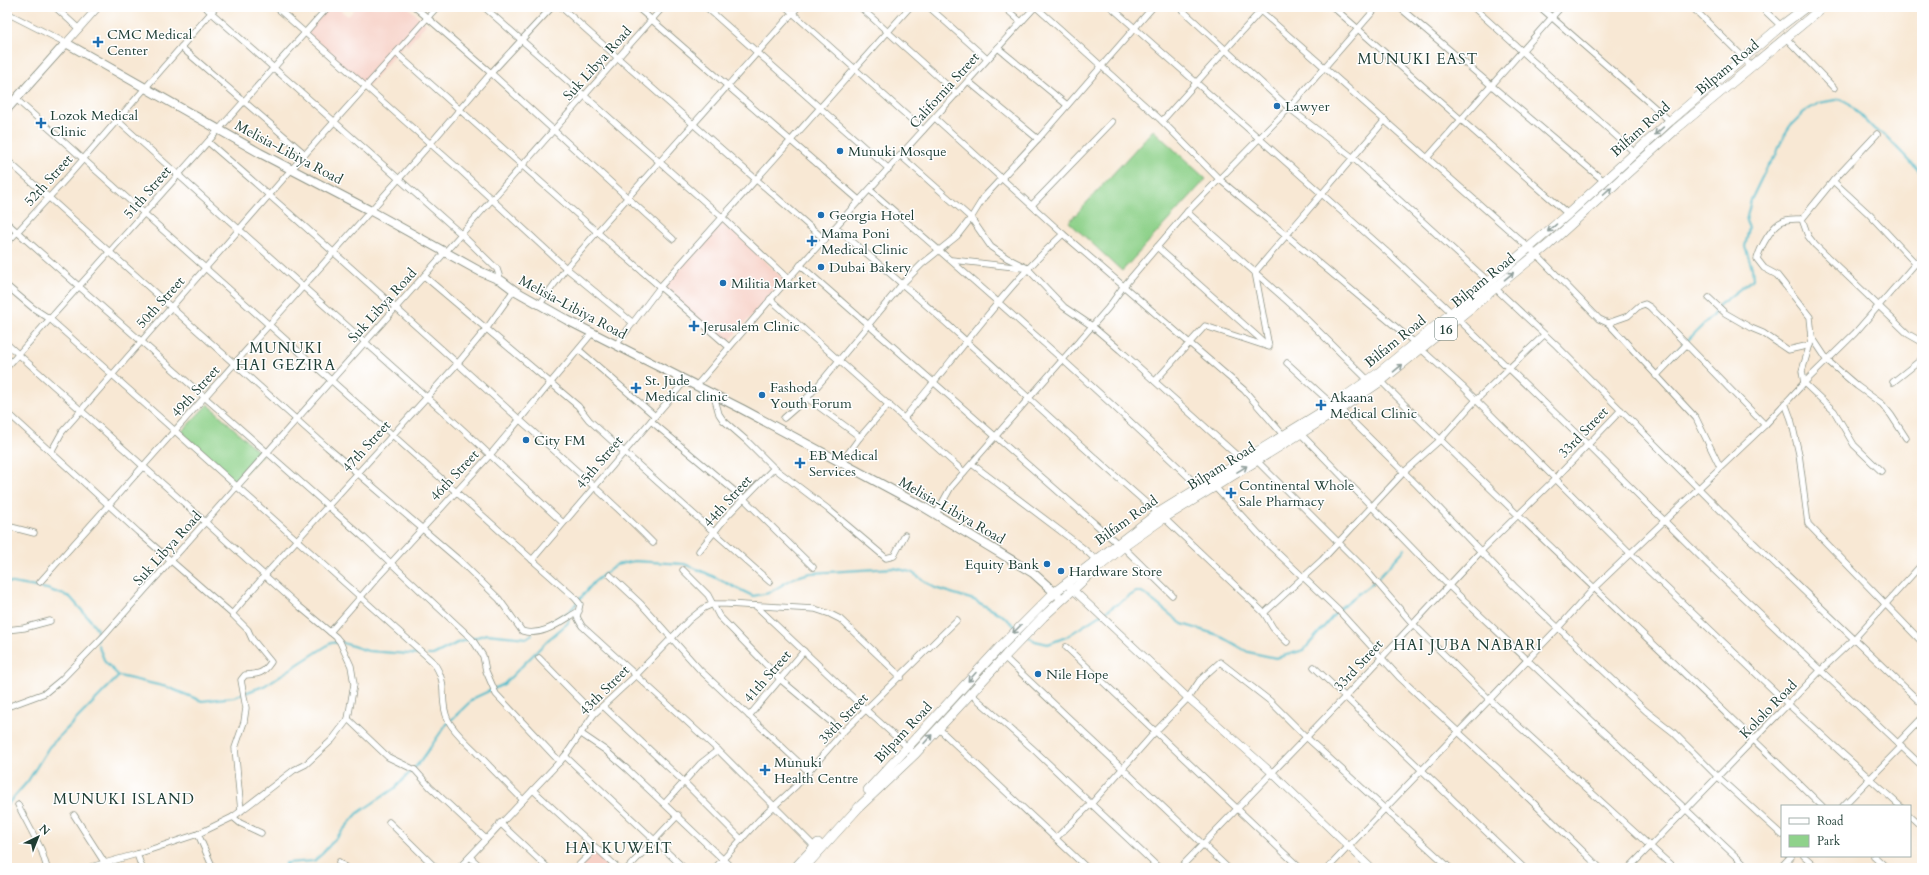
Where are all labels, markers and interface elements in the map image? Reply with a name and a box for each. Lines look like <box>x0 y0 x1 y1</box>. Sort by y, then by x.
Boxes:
street label: Suk Libya Road <box>559 22 636 105</box>
place label: CMC Medical Center <box>107 25 193 60</box>
street label: Bilpam Road <box>1692 35 1763 99</box>
marker: CMC Medical Center <box>92 36 104 48</box>
street label: California Street <box>905 48 984 133</box>
district label: MUNUKI EAST <box>1357 49 1479 69</box>
place label: Lawyer <box>1285 97 1330 116</box>
street label: Bilfam Road <box>1607 97 1674 161</box>
marker: Lawyer <box>1272 101 1282 111</box>
place label: Lozok Medical Clinic <box>50 106 138 141</box>
street label: Melisia-Libiya Road <box>231 116 347 189</box>
marker: Lozok Medical Clinic <box>35 117 47 129</box>
one-way arrow <box>1653 127 1664 136</box>
place label: Munuki Mosque <box>848 142 947 161</box>
marker: Munuki Mosque <box>835 146 845 156</box>
street label: 52th Street <box>20 150 77 210</box>
street label: 51th Street <box>119 162 176 223</box>
one-way arrow <box>1602 187 1613 196</box>
place label: Georgia Hotel <box>829 206 915 225</box>
marker: Georgia Hotel <box>816 210 826 220</box>
one-way arrow <box>1547 223 1557 232</box>
place label: Mama Poni Medical Clinic <box>821 224 908 259</box>
marker: Mama Poni Medical Clinic <box>806 235 818 247</box>
street label: Bilpam Road <box>1447 248 1520 312</box>
place label: Dubai Bakery <box>829 258 912 277</box>
marker: Dubai Bakery <box>816 262 826 272</box>
street label: Suk Libya Road <box>344 264 421 347</box>
street label: Melisia-Libiya Road <box>515 271 631 344</box>
street label: 50th Street <box>132 272 189 332</box>
one-way arrow <box>1504 272 1515 281</box>
place label: Militia Market <box>731 274 817 293</box>
marker: Militia Market <box>718 278 728 288</box>
street label: Bilfam Road <box>1361 310 1430 372</box>
place label: Jerusalem Clinic <box>701 317 800 336</box>
road number: 16 <box>1435 318 1457 340</box>
marker: Jerusalem Clinic <box>688 320 700 332</box>
district label: MUNUKI HAI GEZIRA <box>236 338 336 375</box>
street label: 49th Street <box>167 361 224 421</box>
one-way arrow <box>1393 363 1403 372</box>
place label: St. Jude Medical clinic <box>645 371 728 406</box>
place label: Fashoda Youth Forum <box>770 378 852 413</box>
marker: St. Jude Medical clinic <box>630 382 642 394</box>
place label: Akaana Medical Clinic <box>1330 388 1417 423</box>
marker: Fashoda Youth Forum <box>757 390 767 400</box>
marker: Akaana Medical Clinic <box>1315 399 1327 411</box>
street label: 33rd Street <box>1554 402 1613 462</box>
street label: 47th Street <box>338 416 395 476</box>
place label: City FM <box>534 431 585 450</box>
street label: 45th Street <box>572 431 628 493</box>
marker: City FM <box>521 435 531 445</box>
street label: Bilpam Road <box>1184 438 1259 495</box>
street label: 46th Street <box>426 445 483 505</box>
place label: EB Medical Services <box>809 446 878 481</box>
marker: EB Medical Services <box>794 457 806 469</box>
one-way arrow <box>1236 464 1248 472</box>
street label: 44th Street <box>699 471 756 531</box>
street label: Melisia-Libiya Road <box>895 472 1009 549</box>
place label: Continental Whole Sale Pharmacy <box>1239 476 1354 511</box>
marker: Continental Whole Sale Pharmacy <box>1226 488 1236 498</box>
street label: Bilfam Road <box>1091 491 1162 550</box>
street label: Suk Libya Road <box>129 507 206 590</box>
place label: Equity Bank <box>965 555 1039 574</box>
marker: Equity Bank <box>1042 559 1052 569</box>
place label: Hardware Store <box>1069 562 1162 581</box>
marker: Hardware Store <box>1056 566 1066 576</box>
one-way arrow <box>1012 624 1022 634</box>
street label: 33rd Street <box>1329 635 1388 695</box>
district label: HAI JUBA NABARI <box>1393 635 1543 655</box>
street label: 41th Street <box>739 646 796 707</box>
street label: 43th Street <box>575 661 634 720</box>
place label: Nile Hope <box>1046 665 1109 684</box>
marker: Nile Hope <box>1033 669 1043 679</box>
one-way arrow <box>968 672 977 682</box>
street label: Kololo Road <box>1736 675 1802 743</box>
street label: 38th Street <box>814 688 873 748</box>
street label: Bilpam Road <box>870 697 937 767</box>
one-way arrow <box>923 734 932 744</box>
place label: Munuki Health Centre <box>774 753 858 788</box>
marker: Munuki Health Centre <box>759 764 771 776</box>
district label: MUNUKI ISLAND <box>53 789 195 809</box>
legend <box>1781 805 1911 857</box>
text: Road <box>1817 813 1844 829</box>
north arrow <box>18 817 58 857</box>
text: N <box>36 821 53 839</box>
text: Park <box>1817 833 1841 849</box>
district label: HAI KUWEIT <box>565 838 673 858</box>

